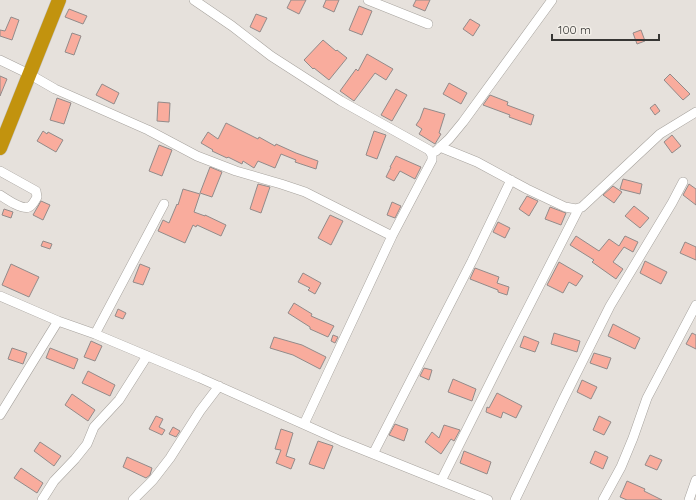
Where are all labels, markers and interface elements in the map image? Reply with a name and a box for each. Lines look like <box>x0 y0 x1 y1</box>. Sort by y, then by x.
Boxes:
scale bar <box>552 16 659 42</box>
text: 100 m <box>558 22 591 37</box>

